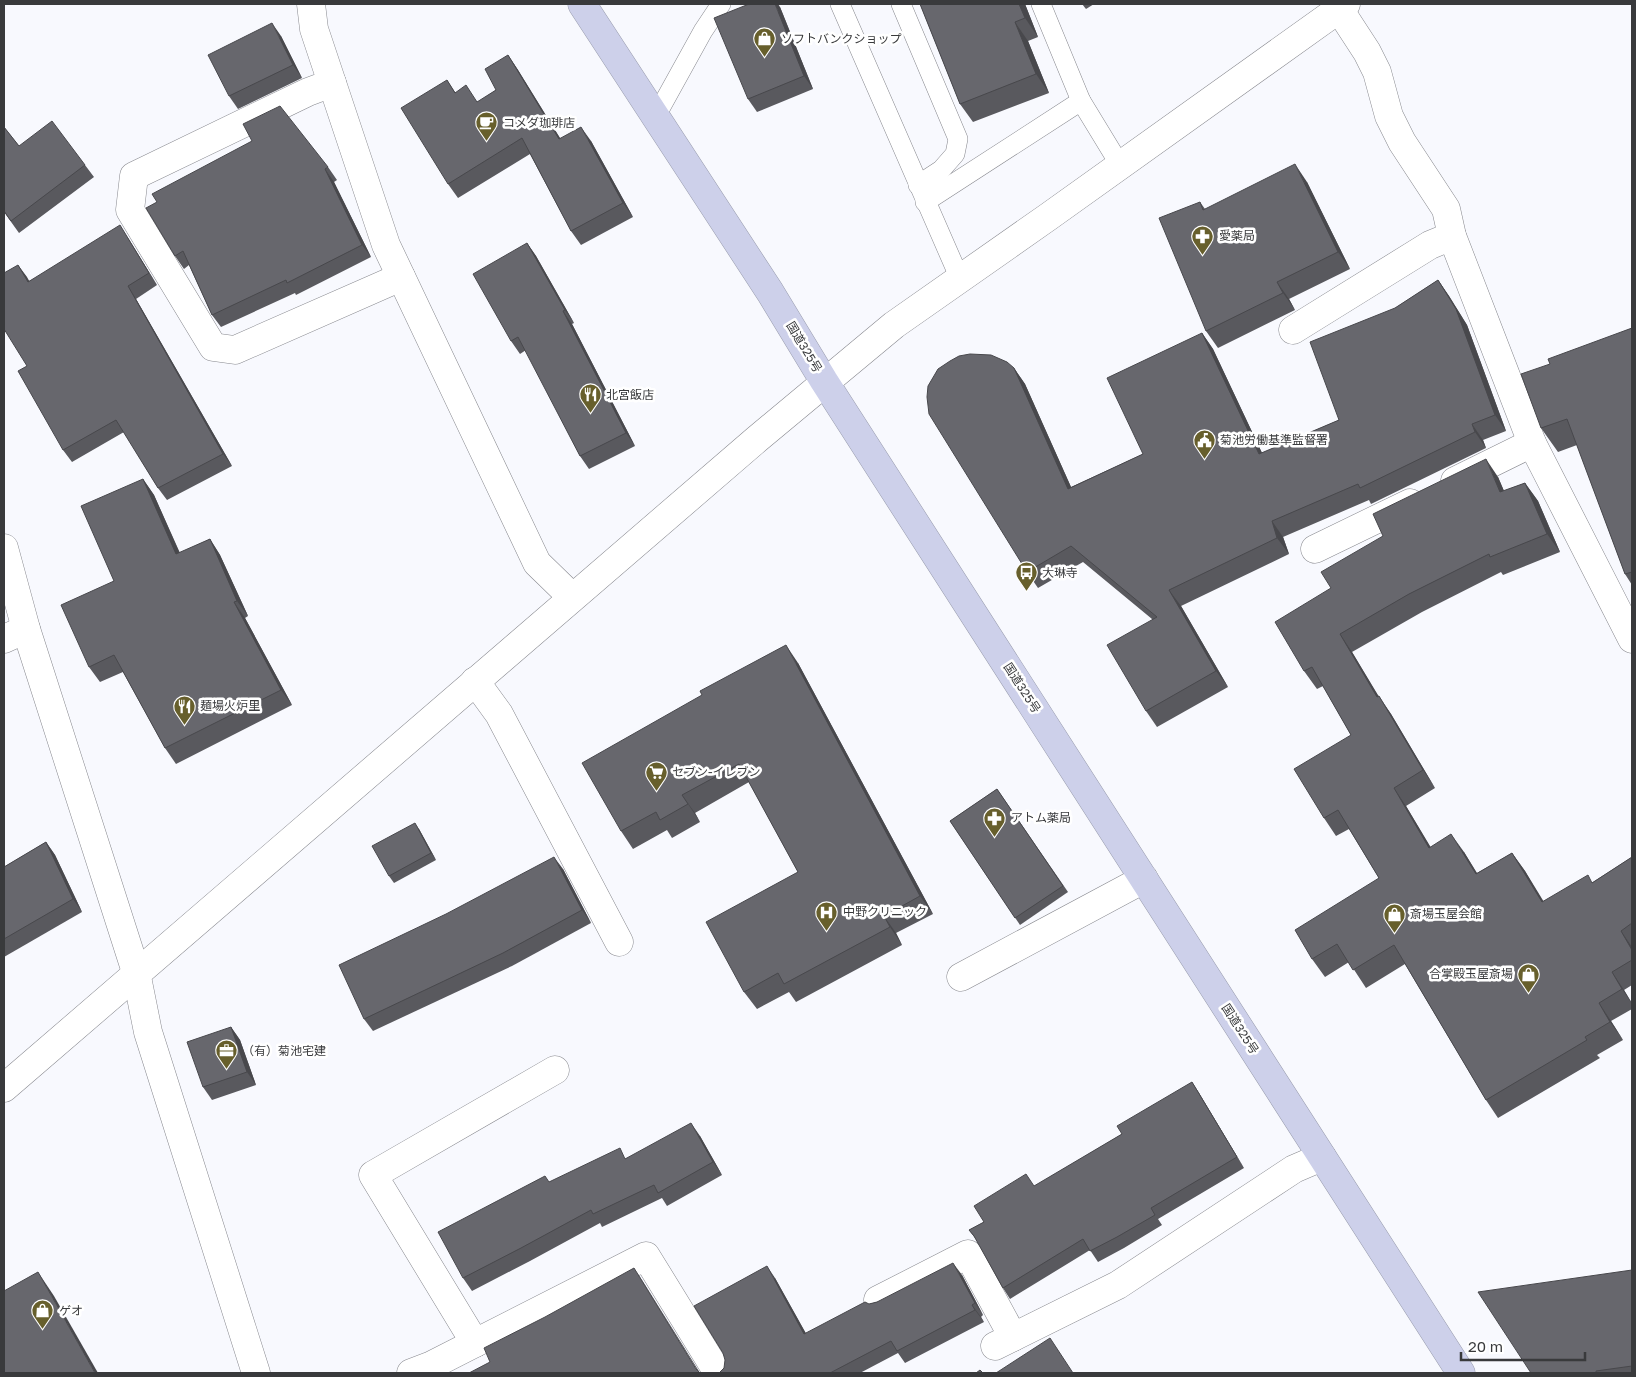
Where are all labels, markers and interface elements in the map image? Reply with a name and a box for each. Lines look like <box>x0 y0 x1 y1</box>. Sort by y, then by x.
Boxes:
shop icon: ソフトバンクショップ <box>753 27 777 58</box>
place label: ソフトバンクショップ <box>781 31 902 46</box>
cafe icon: コメダ珈琲店 <box>475 111 499 142</box>
place label: コメダ珈琲店 <box>503 115 575 130</box>
pharmacy icon: 愛薬局 <box>1191 224 1215 255</box>
place label: 愛薬局 <box>1219 228 1255 243</box>
street label: 国道325号 <box>783 318 826 375</box>
restaurant icon: 北宮飯店 <box>578 383 602 414</box>
place label: 北宮飯店 <box>606 387 654 402</box>
public building icon: 菊池労働基準監督署 <box>1192 428 1216 459</box>
place label: 菊池労働基準監督署 <box>1220 432 1328 447</box>
bus stop icon: 大琳寺 <box>1014 561 1038 592</box>
place label: 大琳寺 <box>1042 565 1078 580</box>
street label: 国道325号 <box>1001 660 1044 716</box>
restaurant icon: 麺場火炉里 <box>172 694 196 725</box>
place label: 麺場火炉里 <box>200 698 260 713</box>
supermarket icon: セブン-イレブン <box>644 760 668 791</box>
place label: セブン-イレブン <box>672 764 761 779</box>
pharmacy icon: アトム薬局 <box>983 806 1007 837</box>
place label: アトム薬局 <box>1011 810 1071 825</box>
hospital icon: 中野クリニック <box>815 900 839 931</box>
shop icon: 斎場玉屋会館 <box>1382 902 1406 933</box>
place label: 中野クリニック <box>843 904 927 919</box>
place label: 斎場玉屋会館 <box>1410 906 1482 921</box>
shop icon: 合掌殿玉屋斎場 <box>1517 962 1541 993</box>
place label: 合掌殿玉屋斎場 <box>1429 966 1513 981</box>
street label: 国道325号 <box>1219 1001 1262 1057</box>
office icon: （有）菊池宅建 <box>214 1039 238 1070</box>
place label: （有）菊池宅建 <box>242 1043 326 1058</box>
shop icon: ゲオ <box>31 1299 55 1330</box>
place label: ゲオ <box>59 1303 83 1318</box>
scale bar <box>1461 1330 1585 1362</box>
text: 20 m <box>1468 1337 1503 1355</box>

